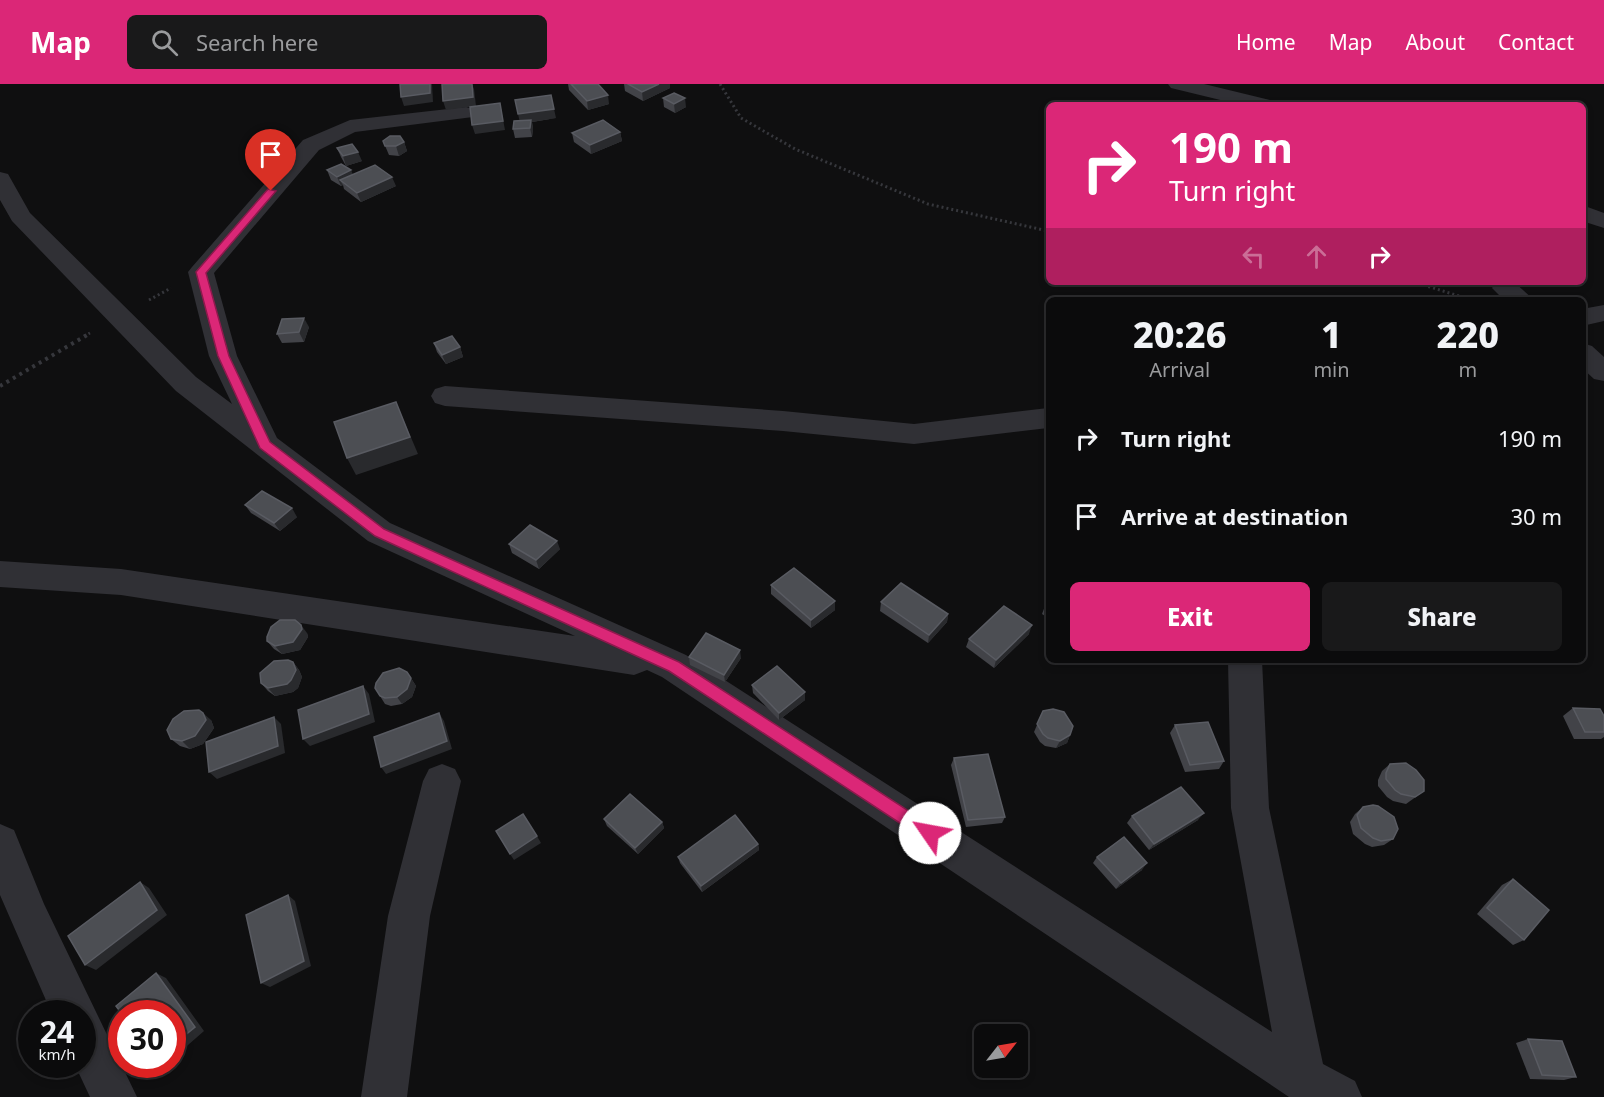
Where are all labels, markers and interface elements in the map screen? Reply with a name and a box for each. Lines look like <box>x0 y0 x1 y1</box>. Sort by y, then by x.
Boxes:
search box <box>127 15 547 69</box>
text: Map <box>30 23 91 61</box>
icon: search <box>148 26 181 59</box>
text: Search here <box>196 27 318 57</box>
text: Home <box>1236 28 1296 56</box>
text: Map <box>1329 28 1372 56</box>
text: About <box>1405 28 1465 56</box>
text: Contact <box>1498 28 1574 56</box>
text: 190 m <box>1169 118 1293 175</box>
icon: right <box>1070 126 1148 204</box>
pin <box>245 129 296 191</box>
icon: arrive <box>254 138 287 171</box>
text: Turn right <box>1169 172 1295 209</box>
icon: left <box>1237 240 1270 273</box>
icon: ahead <box>1300 240 1333 273</box>
icon: right <box>1363 240 1396 273</box>
text: 20:26 <box>1133 310 1226 359</box>
text: 1 <box>1321 310 1342 359</box>
text: 220 <box>1437 310 1499 359</box>
text: Arrival <box>1149 356 1210 383</box>
text: min <box>1313 356 1350 383</box>
text: m <box>1458 356 1477 383</box>
icon: right <box>1070 422 1103 455</box>
text: Turn right <box>1121 423 1231 453</box>
text: 190 m <box>1498 423 1562 453</box>
icon: arrive <box>1070 500 1103 533</box>
text: Arrive at destination <box>1121 501 1348 531</box>
text: 30 m <box>1511 501 1562 531</box>
button: Exit <box>1070 582 1310 651</box>
button: Share <box>1322 582 1562 651</box>
position arrow <box>898 801 962 865</box>
speed limit sign: 30 <box>108 1000 186 1078</box>
text: 24 <box>40 1011 74 1052</box>
north arrow <box>974 1024 1028 1078</box>
map controls <box>974 1024 1028 1078</box>
text: km/h <box>39 1044 75 1064</box>

